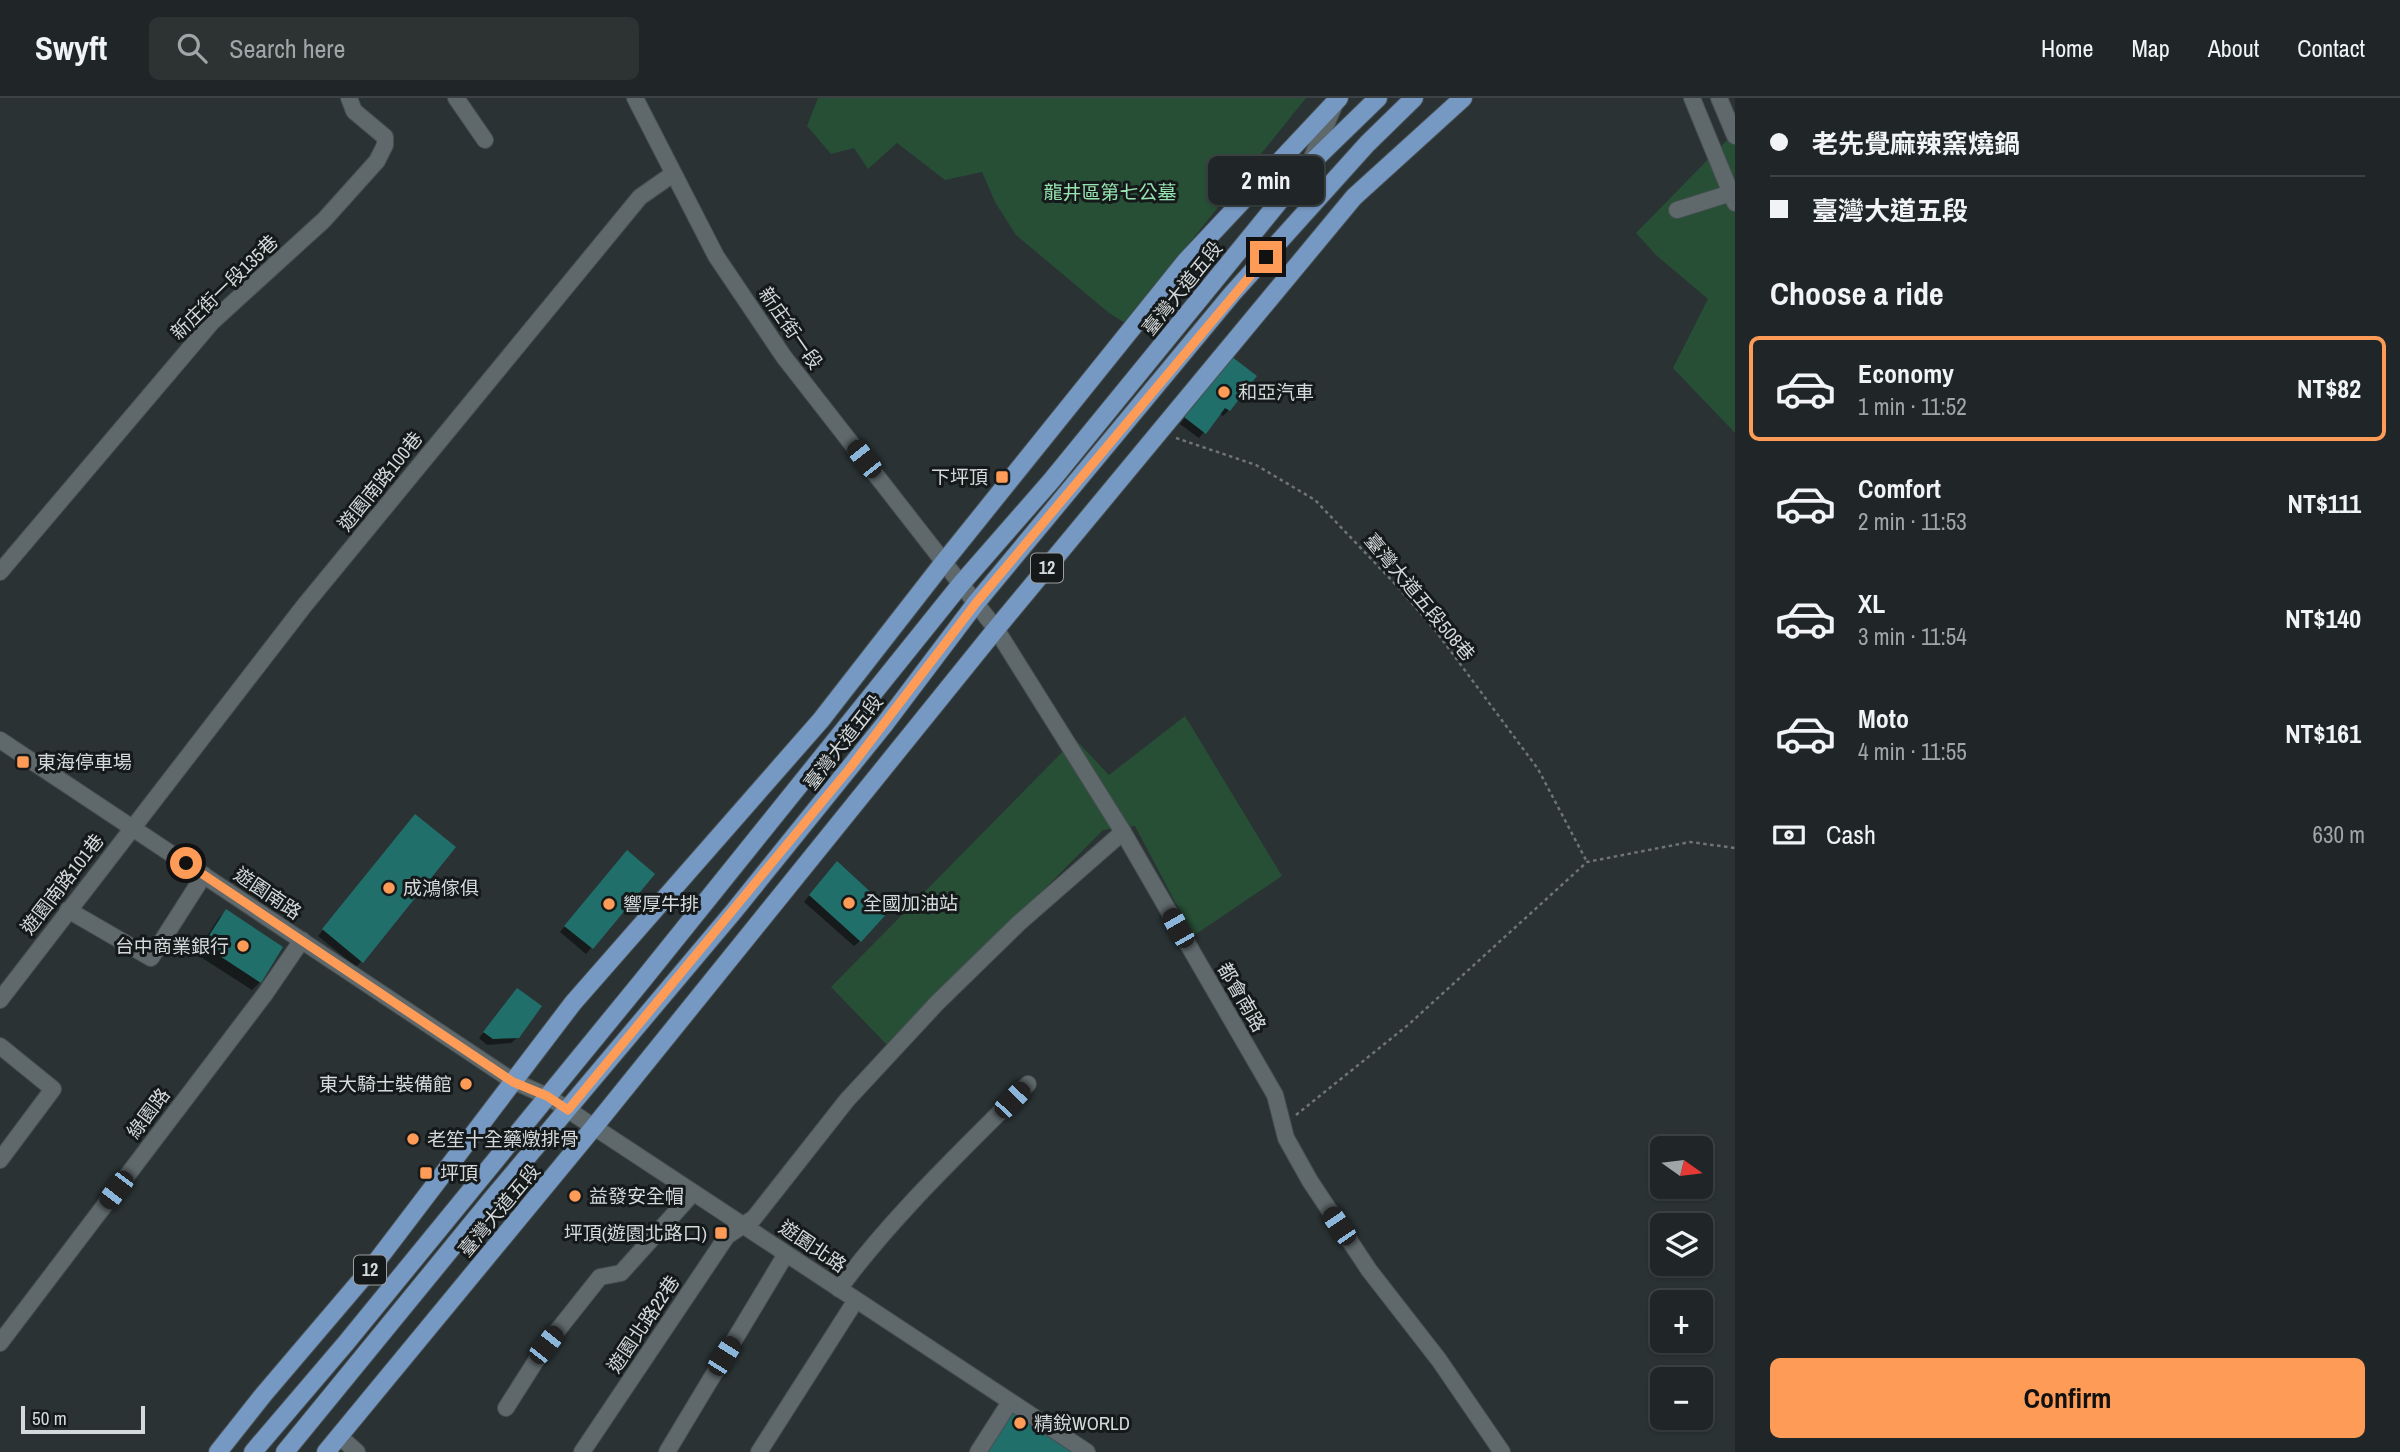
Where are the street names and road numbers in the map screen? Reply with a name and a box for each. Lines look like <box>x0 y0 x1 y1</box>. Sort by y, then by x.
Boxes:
street label: 新庄街一段135巷 <box>165 229 283 345</box>
street label: 臺灣大道五段 <box>1136 236 1228 340</box>
street label: 新庄街一段 <box>753 282 829 374</box>
street label: 遊園南路100巷 <box>332 426 428 536</box>
street label: 臺灣大道五段508巷 <box>1359 528 1481 666</box>
road number: 12 <box>1031 554 1063 582</box>
street label: 臺灣大道五段 <box>798 689 888 795</box>
street label: 遊園南路101巷 <box>15 828 109 940</box>
street label: 遊園南路 <box>229 861 307 925</box>
street label: 都會南路 <box>1212 958 1272 1036</box>
street label: 綠園路 <box>120 1082 176 1144</box>
street label: 臺灣大道五段 <box>452 1158 546 1262</box>
street label: 遊園北路 <box>774 1214 852 1278</box>
road number: 12 <box>354 1255 386 1284</box>
street label: 遊園北路22巷 <box>601 1270 685 1378</box>

